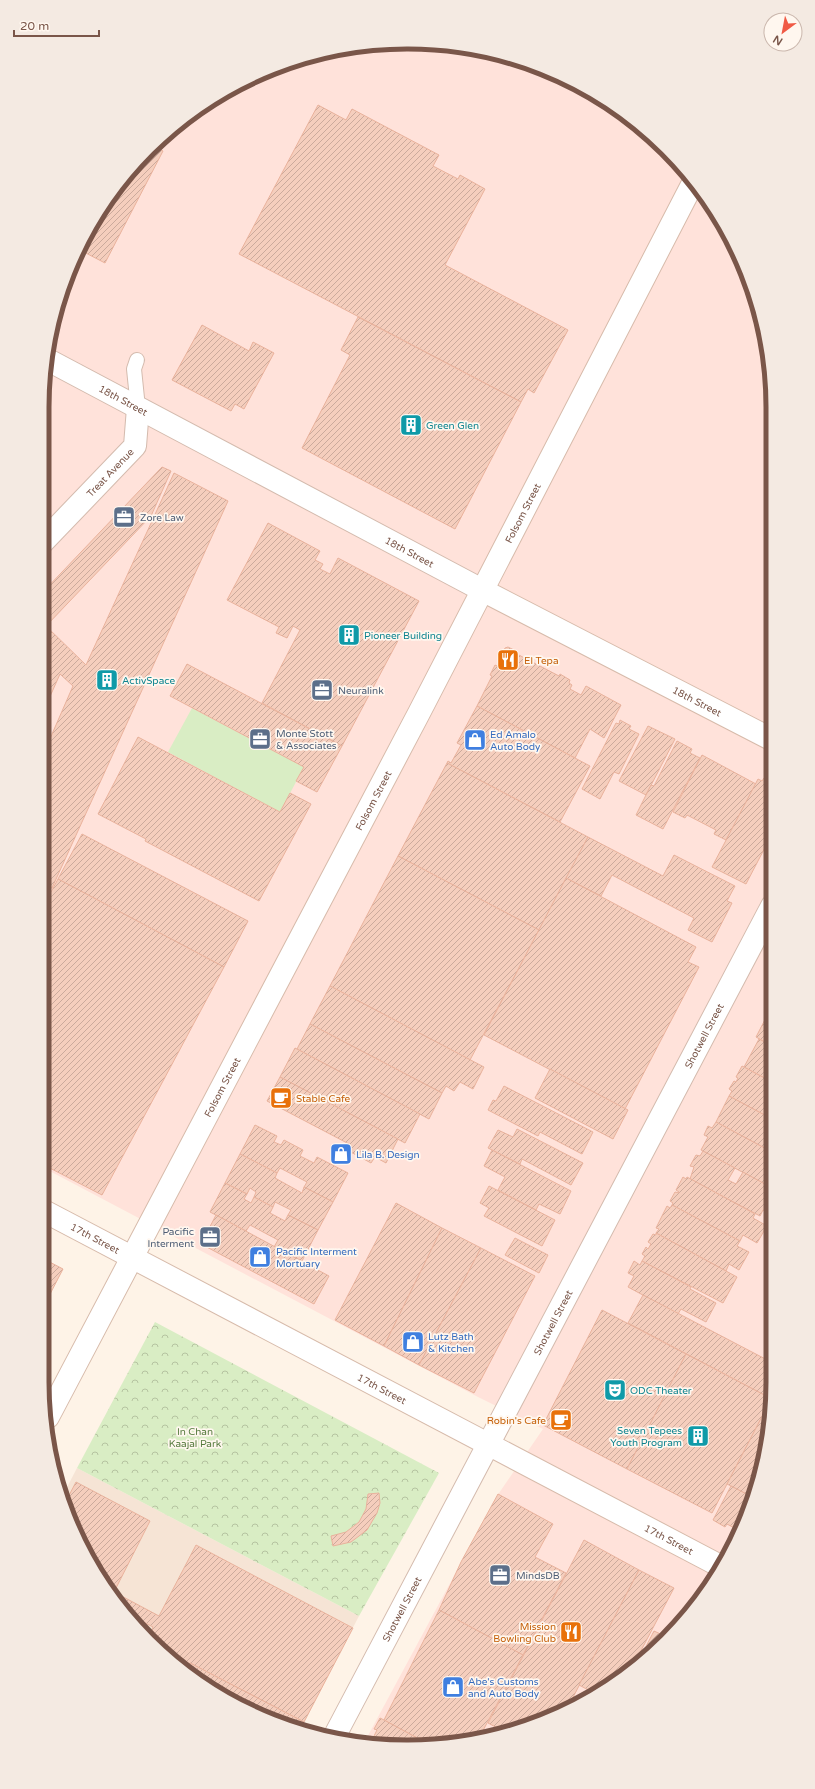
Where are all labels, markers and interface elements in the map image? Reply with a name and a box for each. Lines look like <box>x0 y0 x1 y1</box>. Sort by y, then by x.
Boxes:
scale bar <box>14 12 99 38</box>
north arrow <box>763 12 803 52</box>
text: 20 m <box>20 19 49 33</box>
text: N <box>771 32 785 48</box>
street label: 18th Street <box>96 383 150 419</box>
building icon: Green Glen <box>398 412 424 438</box>
place label: Green Glen <box>426 420 479 432</box>
street label: Treat Avenue <box>85 446 137 500</box>
street label: Folsom Street <box>503 481 544 545</box>
office icon: Zore Law <box>111 504 137 530</box>
place label: Zore Law <box>140 512 184 524</box>
street label: 18th Street <box>383 535 436 570</box>
building icon: Pioneer Building <box>336 622 362 648</box>
place label: Pioneer Building <box>364 630 442 642</box>
restaurant icon: El Tepa <box>495 647 521 673</box>
place label: El Tepa <box>524 655 559 667</box>
building icon: ActivSpace <box>94 667 120 693</box>
place label: ActivSpace <box>122 675 176 687</box>
office icon: Neuralink <box>309 677 335 703</box>
street label: 18th Street <box>670 684 723 720</box>
place label: Neuralink <box>338 685 384 697</box>
office icon: Monte Stott & Associates <box>247 726 273 752</box>
shop icon: Ed Amalo Auto Body <box>462 727 488 753</box>
place label: Monte Stott & Associates <box>276 728 337 752</box>
place label: Ed Amalo Auto Body <box>490 729 541 753</box>
street label: Folsom Street <box>353 769 395 833</box>
street label: Shotwell Street <box>682 1001 727 1071</box>
street label: Folsom Street <box>202 1056 243 1119</box>
cafe icon: Stable Cafe <box>268 1085 294 1111</box>
place label: Stable Cafe <box>296 1093 350 1105</box>
shop icon: Lila B. Design <box>328 1141 354 1167</box>
place label: Lila B. Design <box>356 1149 420 1161</box>
street label: 17th Street <box>68 1221 121 1257</box>
office icon: Pacific Interment <box>197 1224 223 1250</box>
place label: Pacific Interment <box>147 1226 194 1250</box>
shop icon: Pacific Interment Mortuary <box>247 1244 273 1270</box>
place label: Pacific Interment Mortuary <box>276 1246 357 1270</box>
street label: Shotwell Street <box>531 1288 576 1357</box>
shop icon: Lutz Bath & Kitchen <box>400 1329 426 1355</box>
place label: Lutz Bath & Kitchen <box>428 1331 474 1355</box>
street label: 17th Street <box>355 1372 408 1407</box>
theatre icon: ODC Theater <box>602 1377 628 1403</box>
place label: ODC Theater <box>630 1385 692 1397</box>
cafe icon: Robin's Cafe <box>548 1407 574 1433</box>
place label: Robin's Cafe <box>487 1415 546 1427</box>
building icon: Seven Tepees Youth Program <box>685 1423 711 1449</box>
place label: Seven Tepees Youth Program <box>610 1425 682 1449</box>
park label: In Chan Kaajal Park <box>169 1426 222 1450</box>
street label: 17th Street <box>642 1522 695 1558</box>
office icon: MindsDB <box>487 1562 513 1588</box>
place label: MindsDB <box>516 1570 560 1582</box>
street label: Shotwell Street <box>380 1575 425 1644</box>
restaurant icon: Mission Bowling Club <box>558 1619 584 1645</box>
place label: Mission Bowling Club <box>493 1621 556 1645</box>
shop icon: Abe's Customs and Auto Body <box>440 1674 466 1700</box>
place label: Abe's Customs and Auto Body <box>468 1676 540 1700</box>

